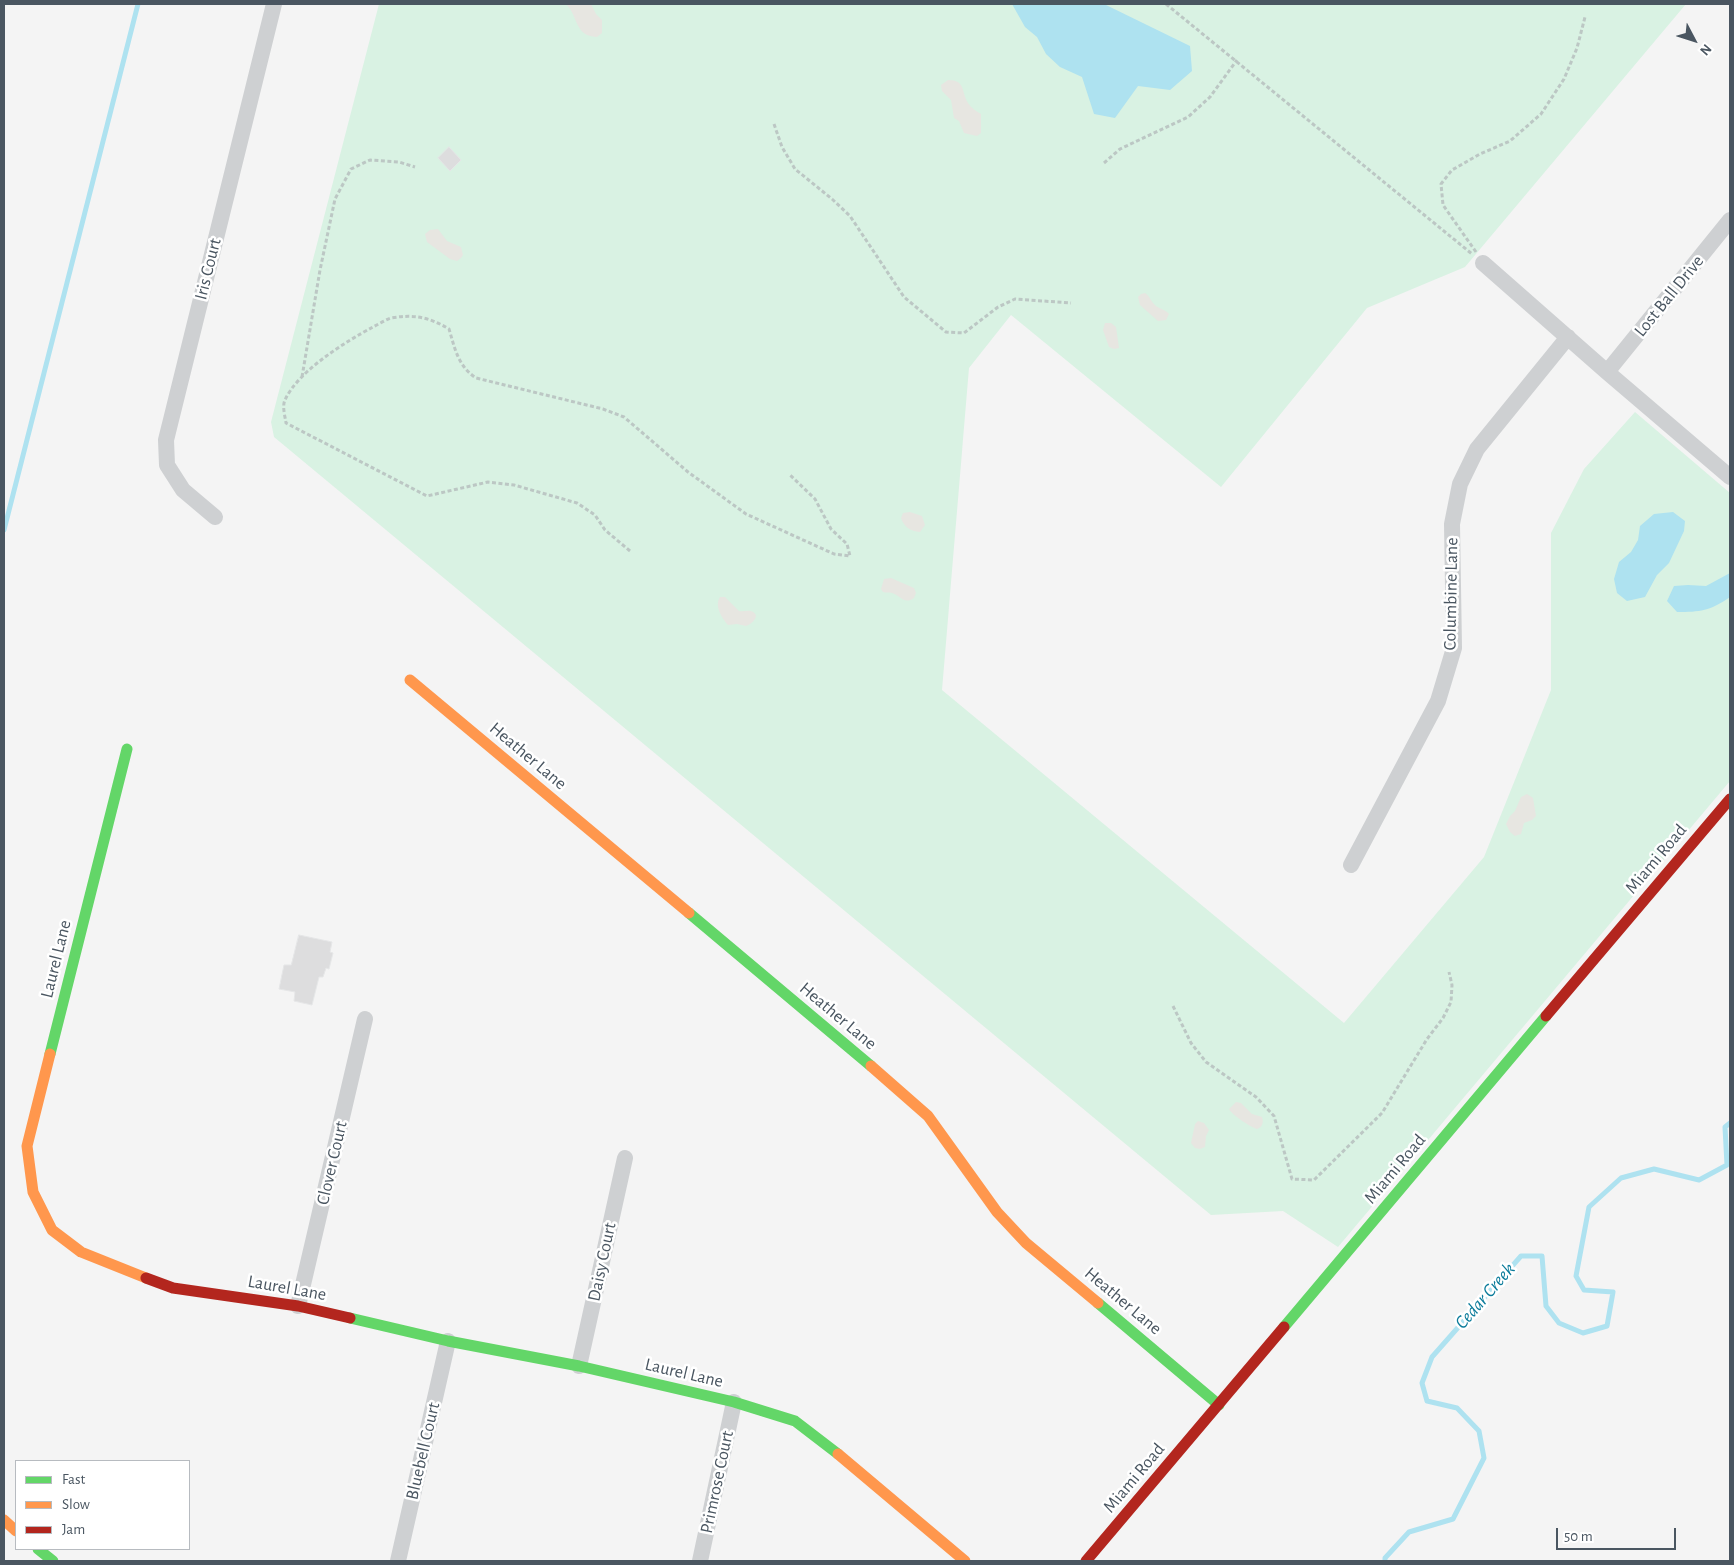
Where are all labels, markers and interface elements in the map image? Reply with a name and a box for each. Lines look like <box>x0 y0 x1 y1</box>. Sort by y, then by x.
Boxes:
north arrow <box>1669 15 1719 65</box>
text: N <box>1697 41 1714 58</box>
street label: Iris Court <box>190 236 226 302</box>
street label: Lost Ball Drive <box>1630 251 1708 341</box>
street label: Columbine Lane <box>1439 537 1463 651</box>
street label: Heather Lane <box>485 718 571 794</box>
street label: Miami Road <box>1621 820 1691 898</box>
street label: Laurel Lane <box>36 918 76 1000</box>
street label: Heather Lane <box>795 978 881 1054</box>
street label: Clover Court <box>312 1119 352 1207</box>
street label: Miami Road <box>1360 1130 1430 1208</box>
street label: Daisy Court <box>583 1221 621 1303</box>
water label: Cedar Creek <box>1450 1258 1520 1334</box>
street label: Heather Lane <box>1080 1263 1166 1339</box>
street label: Laurel Lane <box>246 1270 328 1306</box>
street label: Laurel Lane <box>643 1354 725 1392</box>
street label: Bluebell Court <box>401 1400 445 1502</box>
street label: Primrose Court <box>696 1429 738 1535</box>
street label: Miami Road <box>1099 1439 1169 1517</box>
legend <box>15 1460 190 1550</box>
text: Fast <box>62 1472 85 1487</box>
text: Slow <box>62 1497 90 1512</box>
scale bar <box>1559 1518 1679 1550</box>
text: Jam <box>62 1522 85 1537</box>
text: 50 m <box>1564 1529 1593 1544</box>

